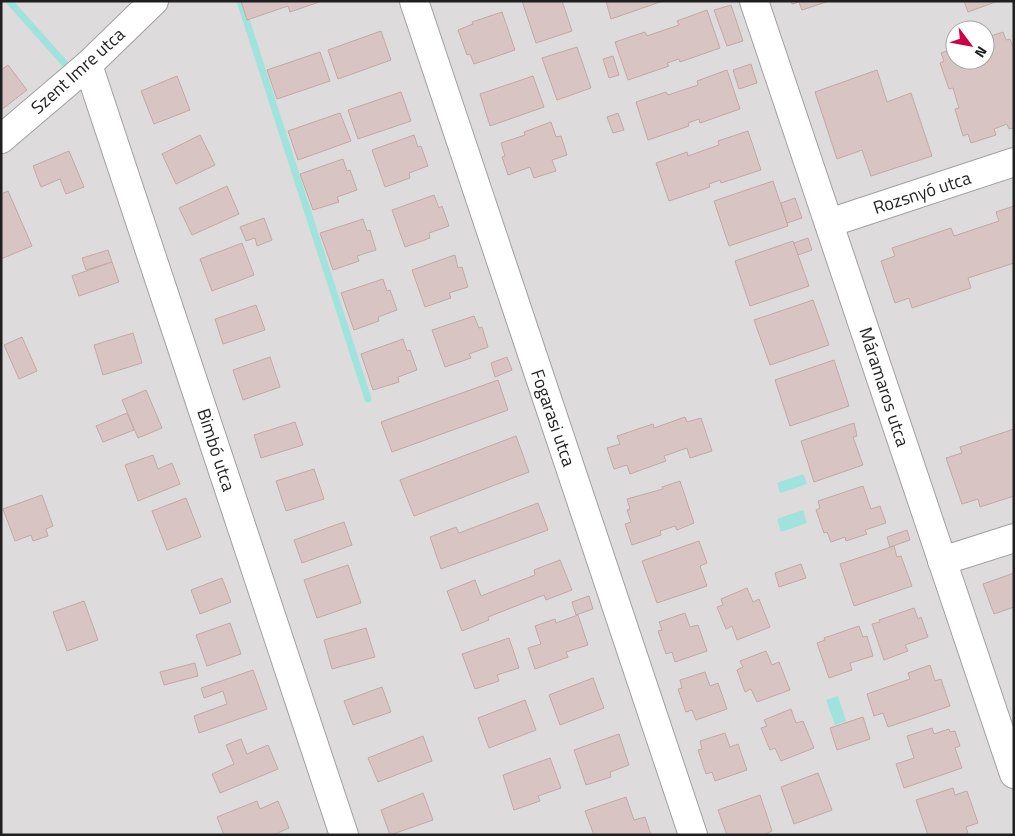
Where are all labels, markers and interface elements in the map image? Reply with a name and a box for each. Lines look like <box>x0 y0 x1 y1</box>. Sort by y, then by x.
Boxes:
north arrow <box>945 20 995 70</box>
street label: Szent Imre utca <box>25 21 131 120</box>
text: N <box>970 42 993 62</box>
street label: Rozsnyó utca <box>870 164 974 221</box>
street label: Máramaros utca <box>852 324 916 450</box>
street label: Fogarasi utca <box>524 366 583 470</box>
street label: Bimbó utca <box>190 405 243 495</box>

